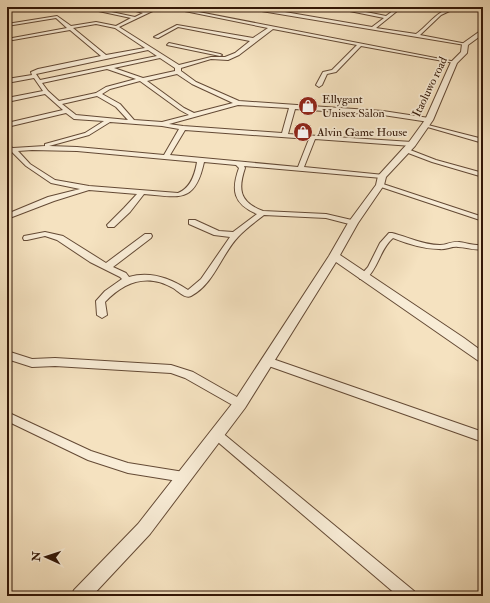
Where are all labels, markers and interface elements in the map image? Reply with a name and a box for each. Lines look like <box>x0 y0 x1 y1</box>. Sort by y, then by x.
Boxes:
street label: Itaoluwo road <box>409 54 451 120</box>
place label: Ellygant Unisex Salon <box>322 92 385 121</box>
shop icon: Ellygant Unisex Salon <box>297 95 319 117</box>
shop icon: Alvin Game House <box>292 121 314 143</box>
place label: Alvin Game House <box>316 125 407 140</box>
north arrow <box>26 537 66 577</box>
text: N <box>30 550 43 563</box>

